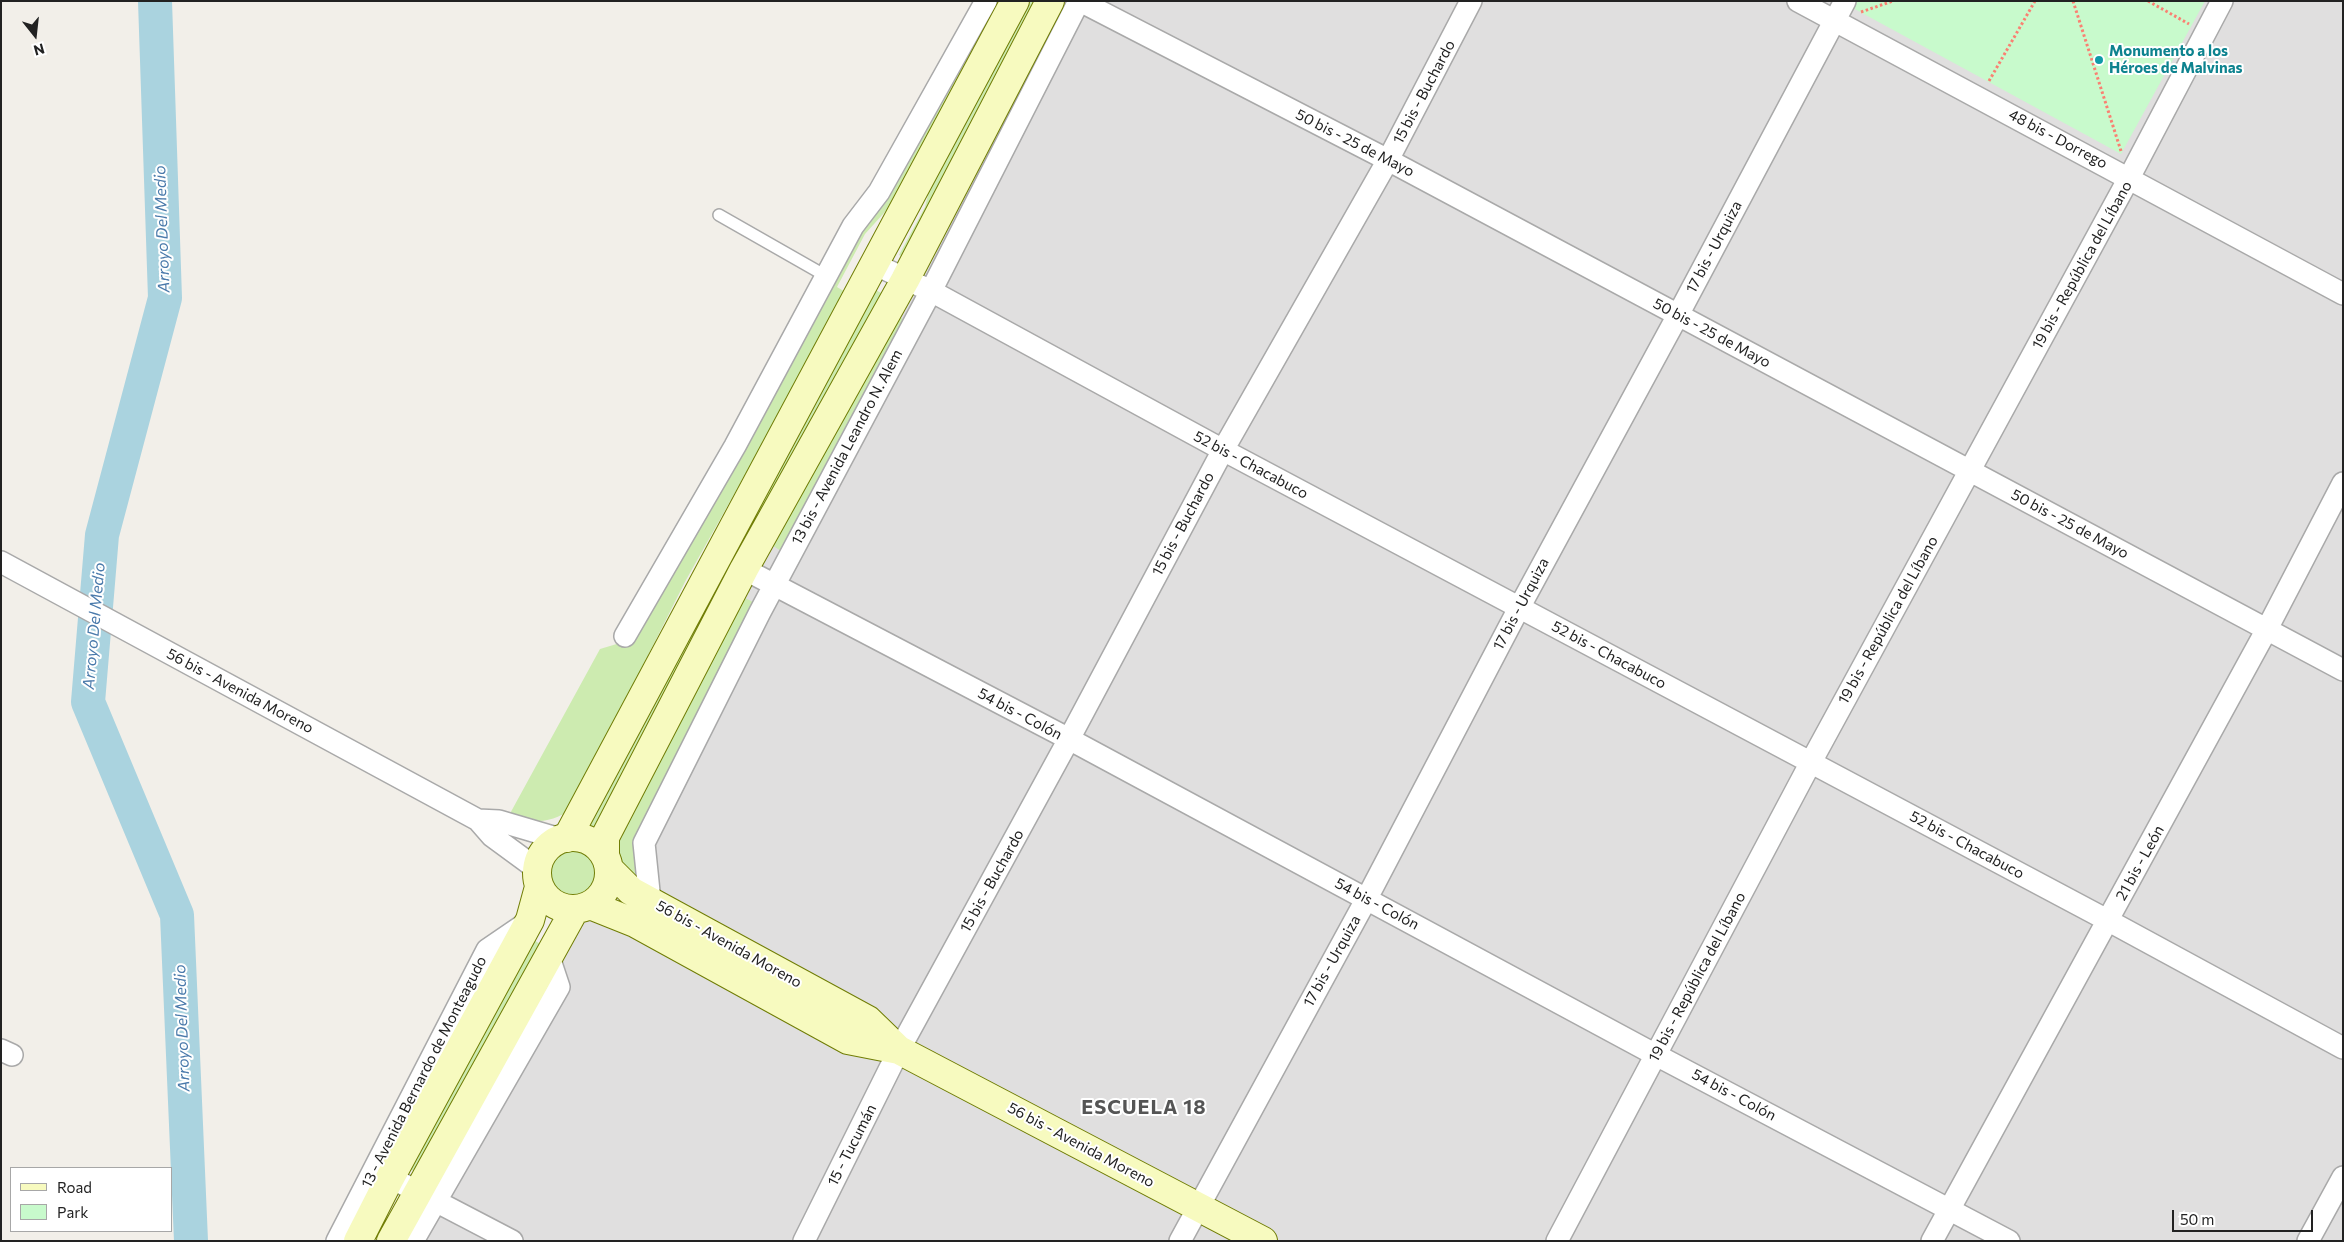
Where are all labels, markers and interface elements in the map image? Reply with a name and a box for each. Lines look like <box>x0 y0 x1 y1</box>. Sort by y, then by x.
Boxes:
north arrow <box>10 10 60 60</box>
street label: 15 bis - Buchardo <box>1389 37 1459 147</box>
text: N <box>32 40 47 60</box>
place label: Monumento a los Héroes de Malvinas <box>2109 42 2243 77</box>
marker: Monumento a los Héroes de Malvinas <box>2093 54 2105 66</box>
street label: 50 bis - 25 de Mayo <box>1293 105 1417 181</box>
street label: 48 bis - Dorrego <box>2006 105 2110 173</box>
water label: Arroyo Del Medio <box>150 165 174 293</box>
street label: 19 bis - República del Líbano <box>2028 178 2136 352</box>
street label: 17 bis - Urquiza <box>1682 198 1746 296</box>
street label: 50 bis - 25 de Mayo <box>1650 294 1774 372</box>
street label: 13 bis - Avenida Leandro N. Alem <box>788 346 906 548</box>
street label: 52 bis - Chacabuco <box>1191 427 1311 503</box>
street label: 15 bis - Buchardo <box>1148 469 1218 579</box>
street label: 50 bis - 25 de Mayo <box>2008 485 2132 563</box>
street label: 19 bis - República del Líbano <box>1834 533 1942 707</box>
street label: 17 bis - Urquiza <box>1489 555 1553 653</box>
water label: Arroyo Del Medio <box>79 562 109 690</box>
street label: 52 bis - Chacabuco <box>1549 617 1669 693</box>
street label: 56 bis - Avenida Moreno <box>164 645 316 737</box>
street label: 54 bis - Colón <box>975 684 1065 744</box>
street label: 52 bis - Chacabuco <box>1907 807 2027 883</box>
street label: 21 bis - León <box>2112 822 2168 904</box>
street label: 15 bis - Buchardo <box>956 826 1028 936</box>
street label: 54 bis - Colón <box>1332 874 1422 934</box>
street label: 19 bis - República del Líbano <box>1645 889 1749 1065</box>
street label: 56 bis - Avenida Moreno <box>653 896 805 992</box>
street label: 17 bis - Urquiza <box>1299 912 1365 1010</box>
street label: 13 - Avenida Bernardo de Monteagudo <box>358 953 490 1191</box>
water label: Arroyo Del Medio <box>170 964 194 1092</box>
street label: 54 bis - Colón <box>1689 1065 1779 1125</box>
district label: ESCUELA 18 <box>1080 1095 1208 1119</box>
street label: 56 bis - Avenida Moreno <box>1005 1099 1157 1191</box>
street label: 15 - Tucumán <box>824 1101 880 1189</box>
legend <box>10 1167 172 1232</box>
text: Road <box>57 1178 92 1196</box>
scale bar <box>2174 1200 2315 1232</box>
text: Park <box>57 1203 88 1221</box>
text: 50 m <box>2180 1210 2214 1228</box>

